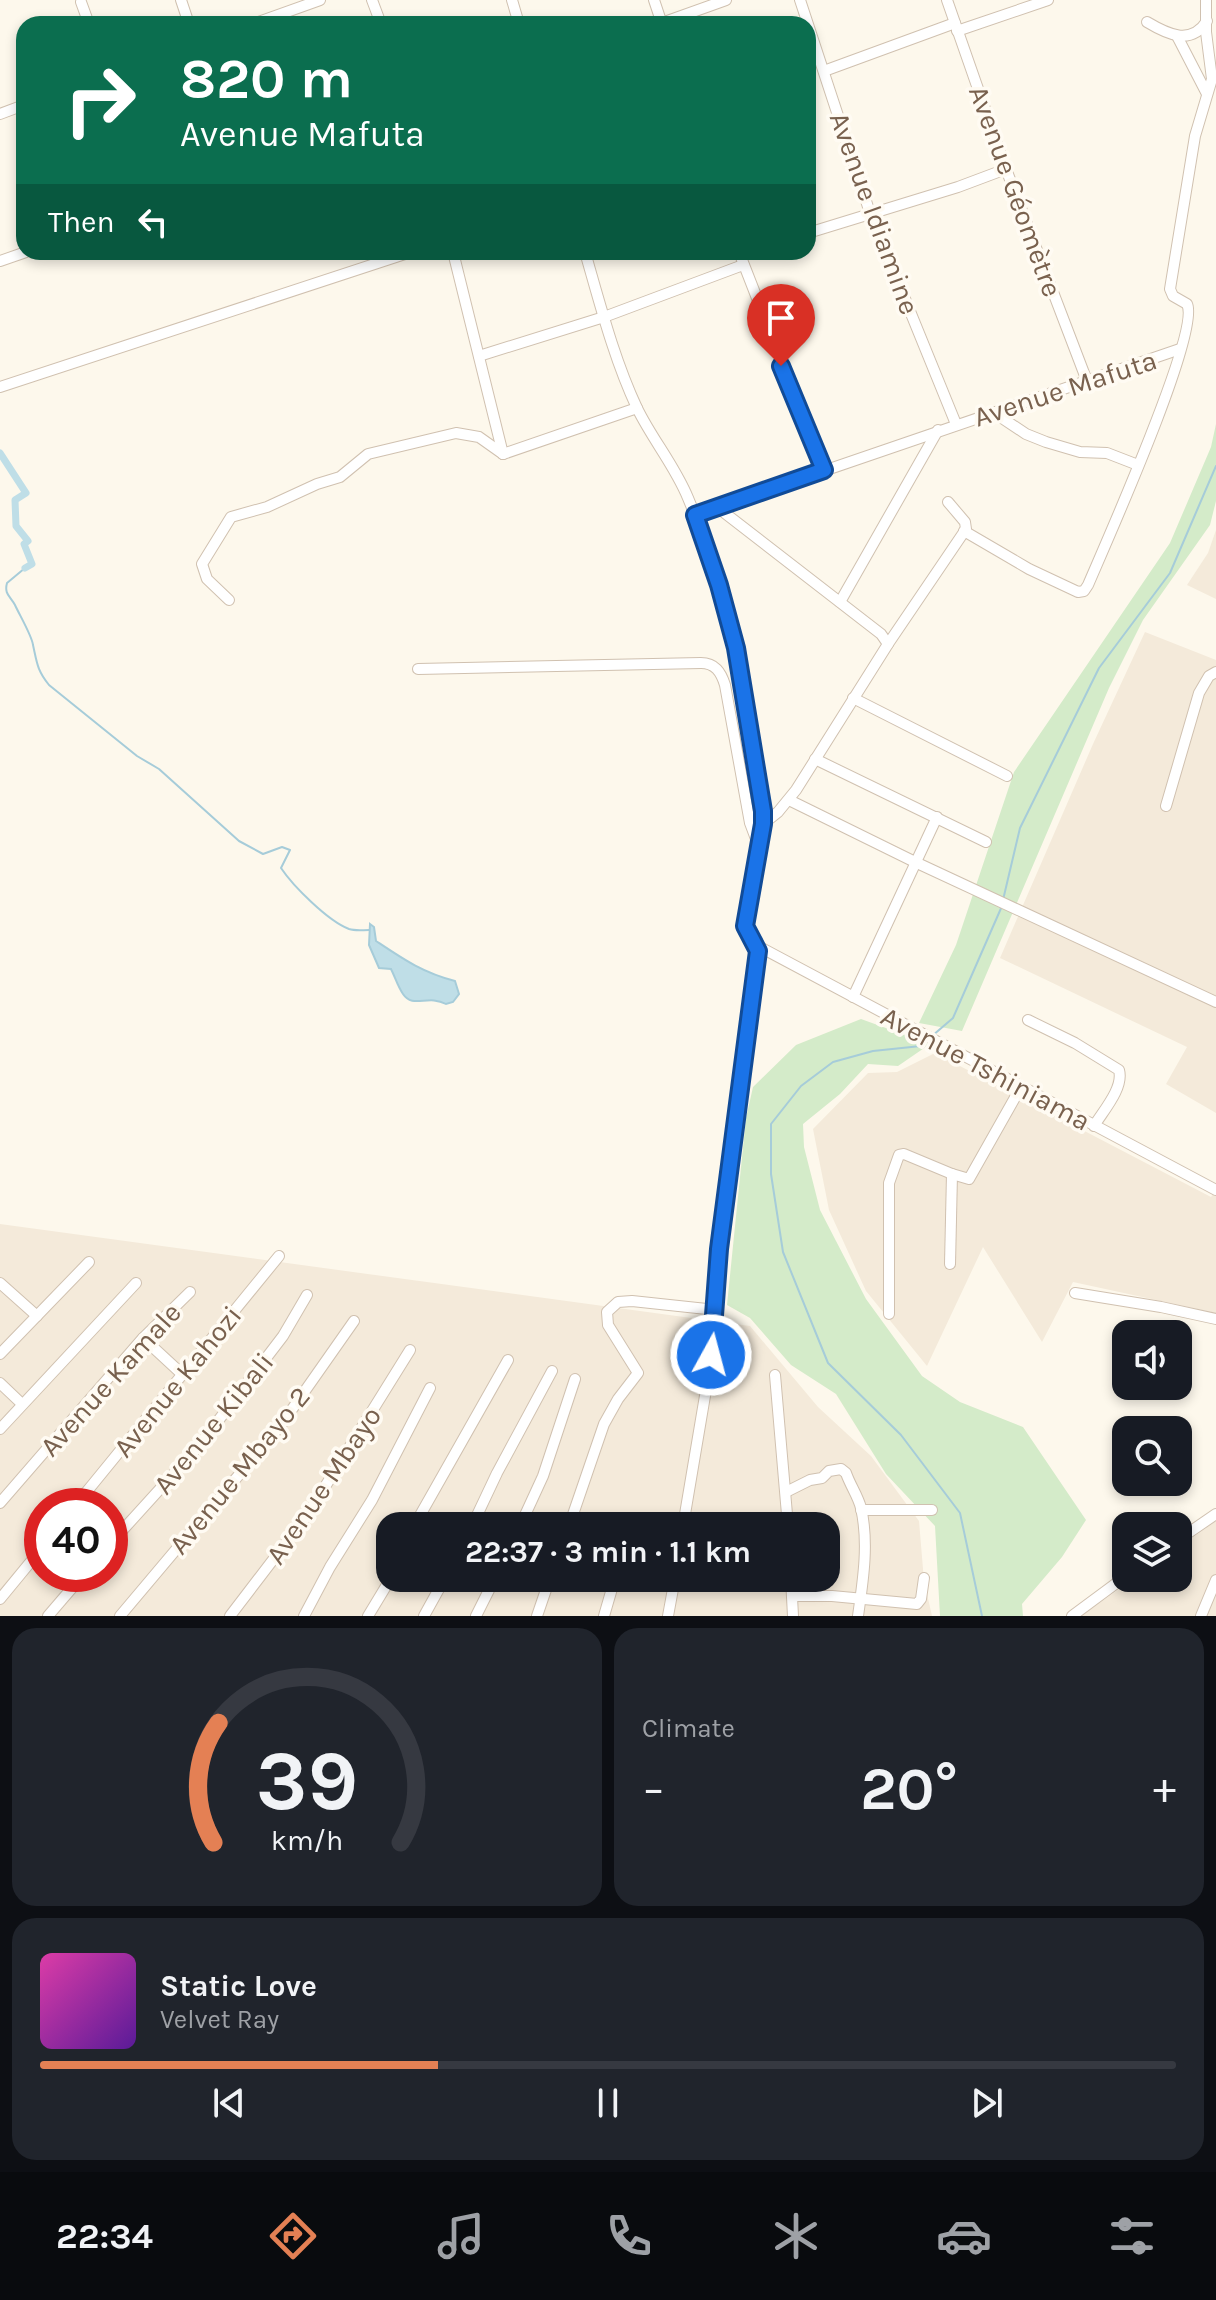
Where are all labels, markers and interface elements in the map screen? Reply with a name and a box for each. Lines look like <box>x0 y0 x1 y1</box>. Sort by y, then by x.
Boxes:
text: 820 m <box>180 46 353 111</box>
icon: right <box>48 48 152 152</box>
street label: Avenue Géomètre <box>962 81 1069 301</box>
street label: Avenue Idiamine <box>823 108 926 319</box>
text: Avenue Mafuta <box>180 113 425 155</box>
icon: left <box>131 200 175 244</box>
text: Then <box>48 204 115 240</box>
pin <box>747 284 815 366</box>
icon: arrive <box>759 296 803 340</box>
street label: Avenue Mafuta <box>970 343 1161 434</box>
street label: Avenue Tshiniama <box>875 999 1096 1138</box>
street label: Avenue Kamale <box>33 1296 188 1463</box>
street label: Avenue Kahozi <box>106 1299 248 1464</box>
position arrow <box>669 1313 753 1397</box>
map controls <box>1112 1320 1192 1592</box>
button: sound <box>1112 1320 1192 1400</box>
street label: Avenue Kibali <box>146 1346 280 1501</box>
street label: Avenue Mbayo 2 <box>162 1380 317 1561</box>
street label: Avenue Mbayo <box>259 1400 388 1570</box>
button: search <box>1112 1416 1192 1496</box>
speed limit sign: 40 <box>24 1488 128 1592</box>
button: layers <box>1112 1512 1192 1592</box>
text: 22:37 · 3 min · 1.1 km <box>465 1534 751 1570</box>
text: Climate <box>642 1713 735 1744</box>
text: 39 <box>256 1733 358 1830</box>
text: 20° <box>860 1754 958 1824</box>
text: − <box>642 1763 665 1814</box>
text: + <box>1153 1763 1176 1814</box>
text: km/h <box>271 1824 343 1857</box>
text: Static Love <box>160 1968 317 2004</box>
text: Velvet Ray <box>160 2004 279 2035</box>
icon: previous <box>207 2081 251 2125</box>
icon: pause <box>586 2081 630 2125</box>
icon: next <box>965 2081 1009 2125</box>
icon: directions <box>265 2208 321 2264</box>
icon: music <box>433 2208 489 2264</box>
icon: phone <box>601 2208 657 2264</box>
icon: climate <box>768 2208 824 2264</box>
icon: car <box>936 2208 992 2264</box>
icon: filters <box>1104 2208 1160 2264</box>
text: 22:34 <box>56 2215 153 2257</box>

